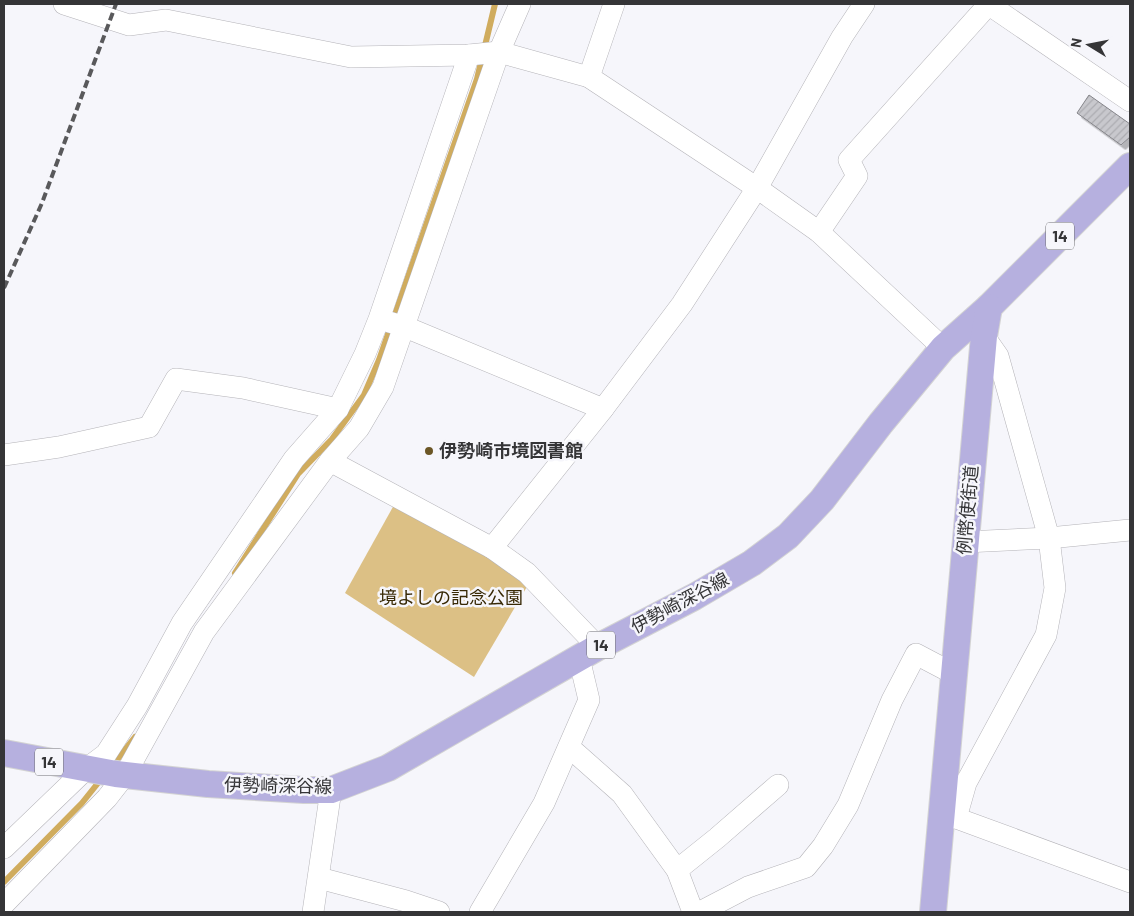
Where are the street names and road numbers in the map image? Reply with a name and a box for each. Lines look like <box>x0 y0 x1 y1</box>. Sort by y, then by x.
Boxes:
road number: 14 <box>1046 222 1074 250</box>
street label: 例幣使街道 <box>952 464 982 556</box>
street label: 伊勢崎深谷線 <box>627 567 732 637</box>
road number: 14 <box>587 632 615 658</box>
road number: 14 <box>35 749 63 776</box>
street label: 伊勢崎深谷線 <box>224 773 332 797</box>

